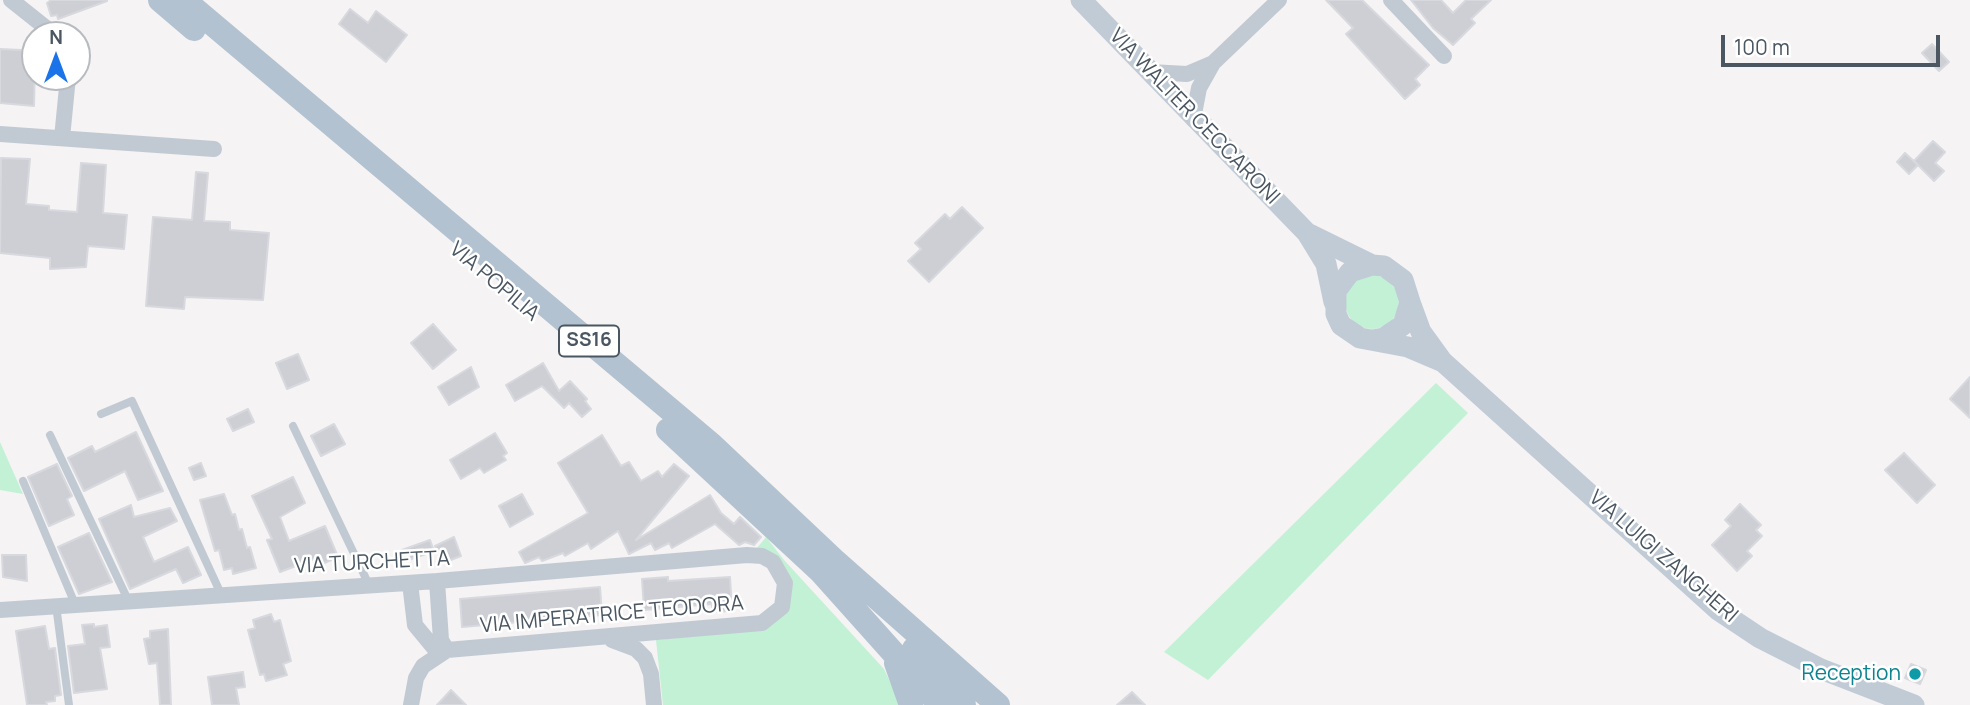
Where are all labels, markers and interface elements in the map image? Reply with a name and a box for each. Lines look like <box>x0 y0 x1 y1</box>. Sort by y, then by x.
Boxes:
north arrow <box>21 21 91 91</box>
scale bar <box>1725 21 1944 65</box>
text: N <box>49 24 63 50</box>
street label: VIA WALTER CECCARONI <box>1104 24 1284 210</box>
text: 100 m <box>1734 33 1790 61</box>
street label: VIA POPILIA <box>444 237 544 327</box>
road number: SS16 <box>559 326 619 356</box>
street label: VIA LUIGI ZANGHERI <box>1583 485 1743 629</box>
street label: VIA TURCHETTA <box>293 546 451 580</box>
street label: VIA IMPERATRICE TEODORA <box>479 591 745 639</box>
place label: Reception <box>1802 661 1901 687</box>
marker: Reception <box>1907 666 1923 682</box>

